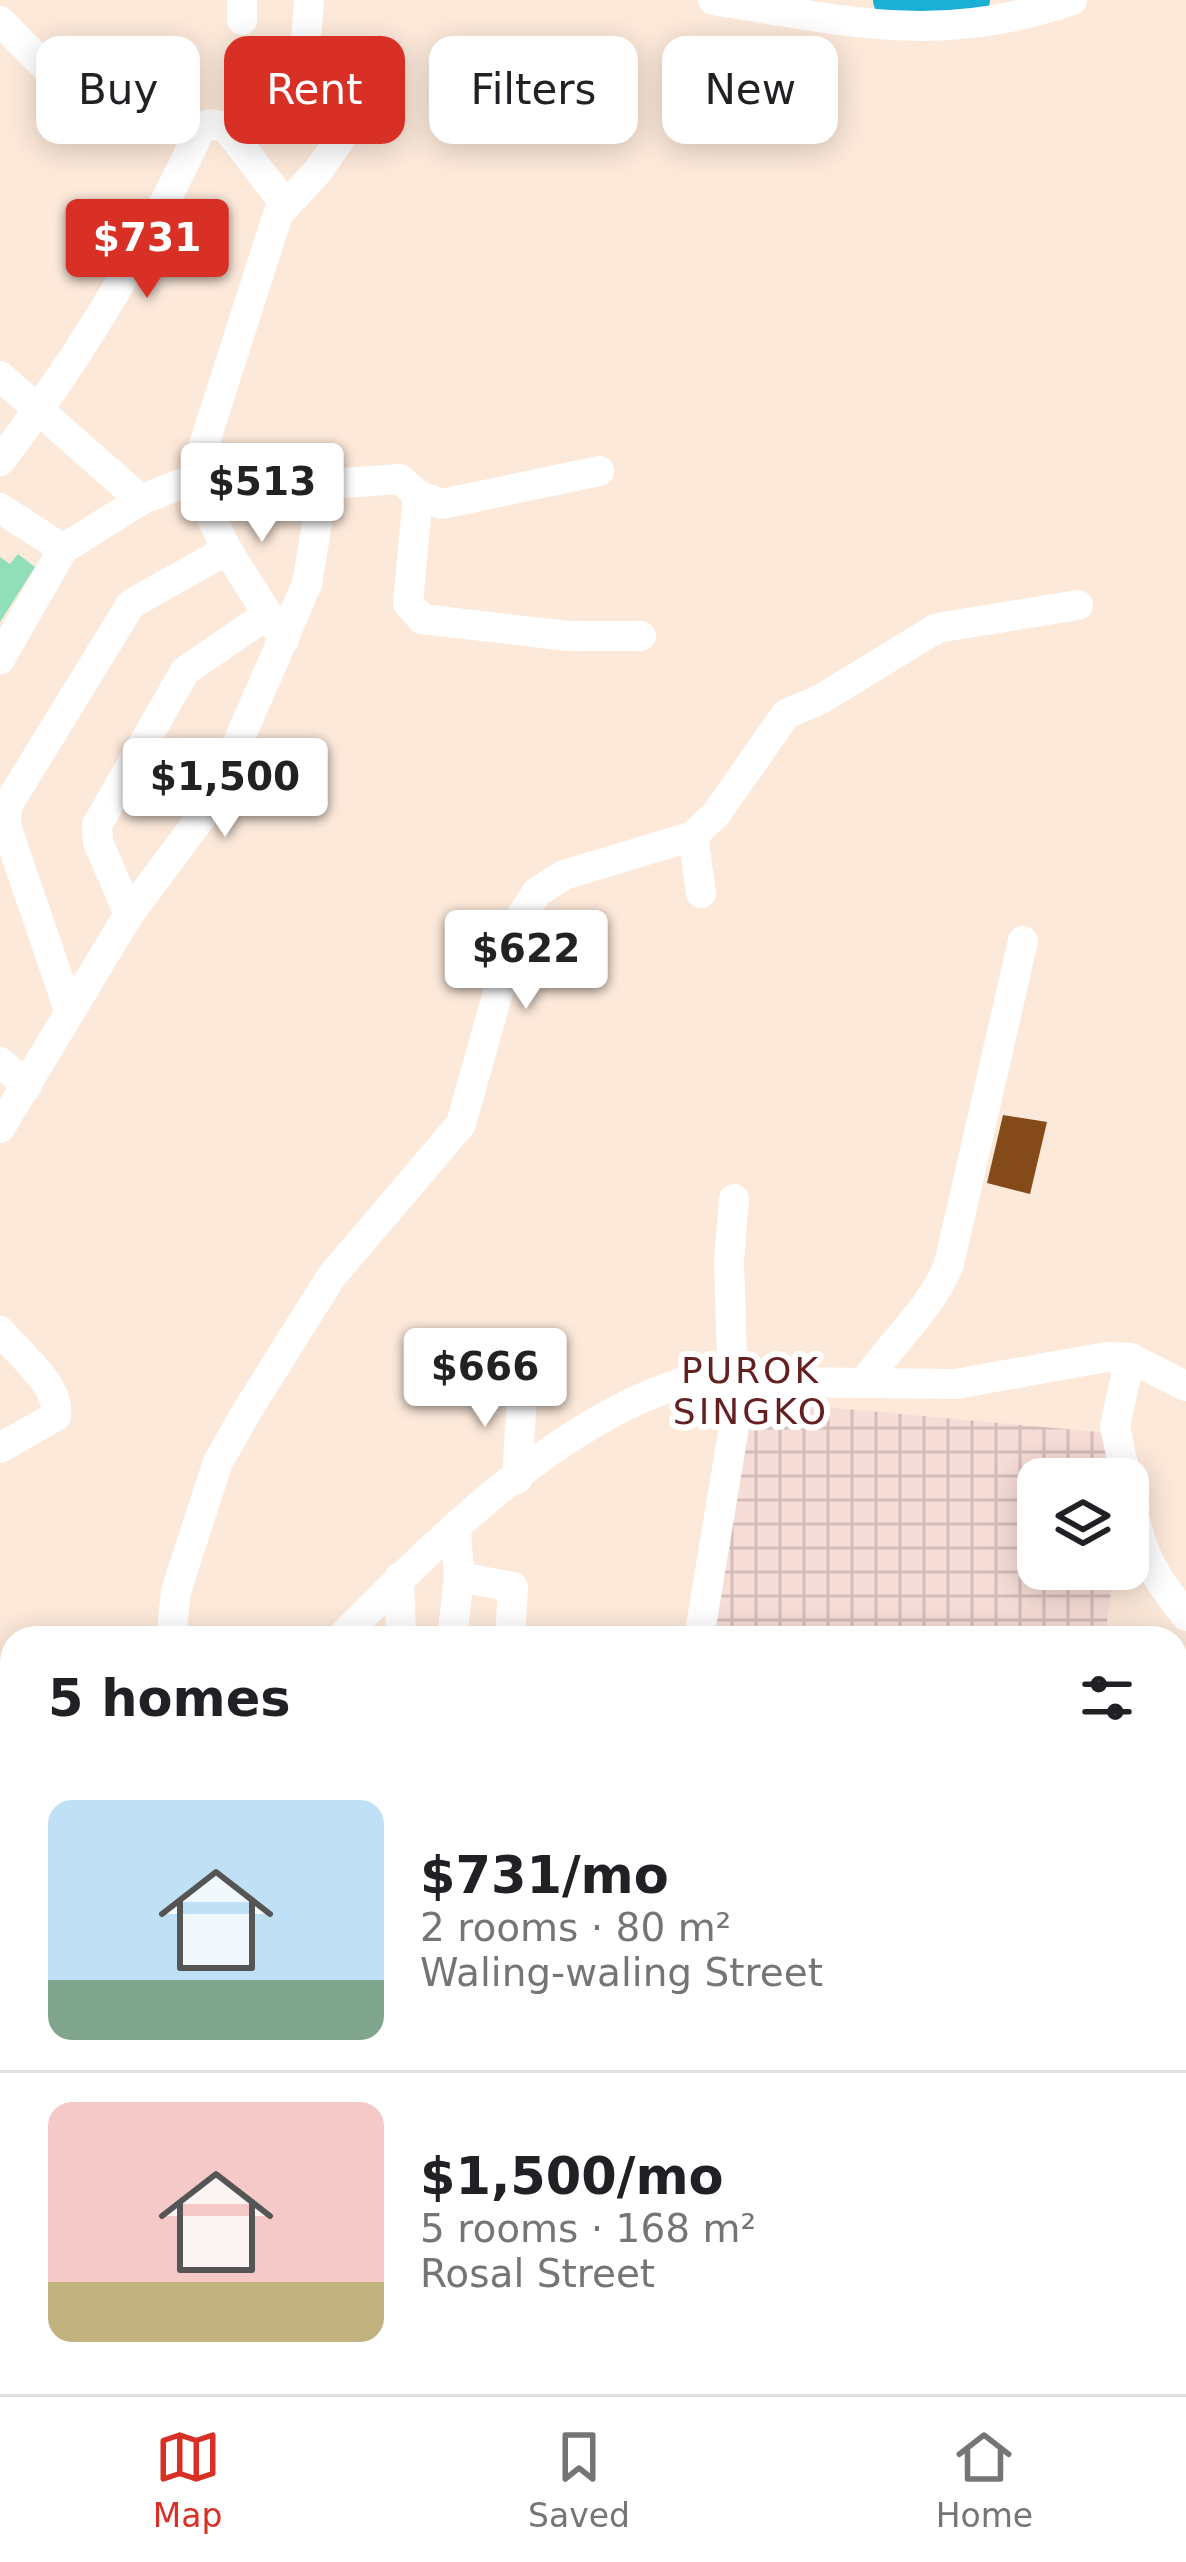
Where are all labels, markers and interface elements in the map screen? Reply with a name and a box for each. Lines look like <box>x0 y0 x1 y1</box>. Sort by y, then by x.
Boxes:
chip: Buy <box>36 36 200 144</box>
chip: Rent <box>224 36 405 144</box>
chip: Filters <box>429 36 638 144</box>
chip: New <box>662 36 838 144</box>
pin: $731 <box>76 199 218 301</box>
text: $731 <box>93 215 201 260</box>
pin: $513 <box>191 443 333 545</box>
text: $513 <box>208 459 316 504</box>
pin: $1,500 <box>127 738 323 840</box>
text: $1,500 <box>150 754 300 799</box>
pin: $622 <box>455 910 597 1012</box>
text: $622 <box>472 926 580 971</box>
pin: $666 <box>414 1328 556 1430</box>
text: $666 <box>431 1344 539 1389</box>
district label: PUROK SINGKO <box>673 1350 829 1432</box>
map controls <box>1017 1458 1149 1590</box>
button: layers <box>1017 1458 1149 1590</box>
icon: filters <box>1074 1665 1140 1731</box>
text: 5 homes <box>48 1669 291 1728</box>
text: $731/mo <box>420 1846 669 1905</box>
icon: home <box>144 1848 288 1992</box>
text: 2 rooms · 80 m² <box>420 1905 731 1950</box>
text: Waling-waling Street <box>420 1950 823 1995</box>
text: $1,500/mo <box>420 2147 724 2206</box>
icon: home <box>144 2150 288 2294</box>
text: 5 rooms · 168 m² <box>420 2206 756 2251</box>
text: Rosal Street <box>420 2251 655 2296</box>
tab: Map <box>153 2424 222 2535</box>
tab: Saved <box>528 2424 630 2535</box>
tab: Home <box>936 2424 1033 2535</box>

